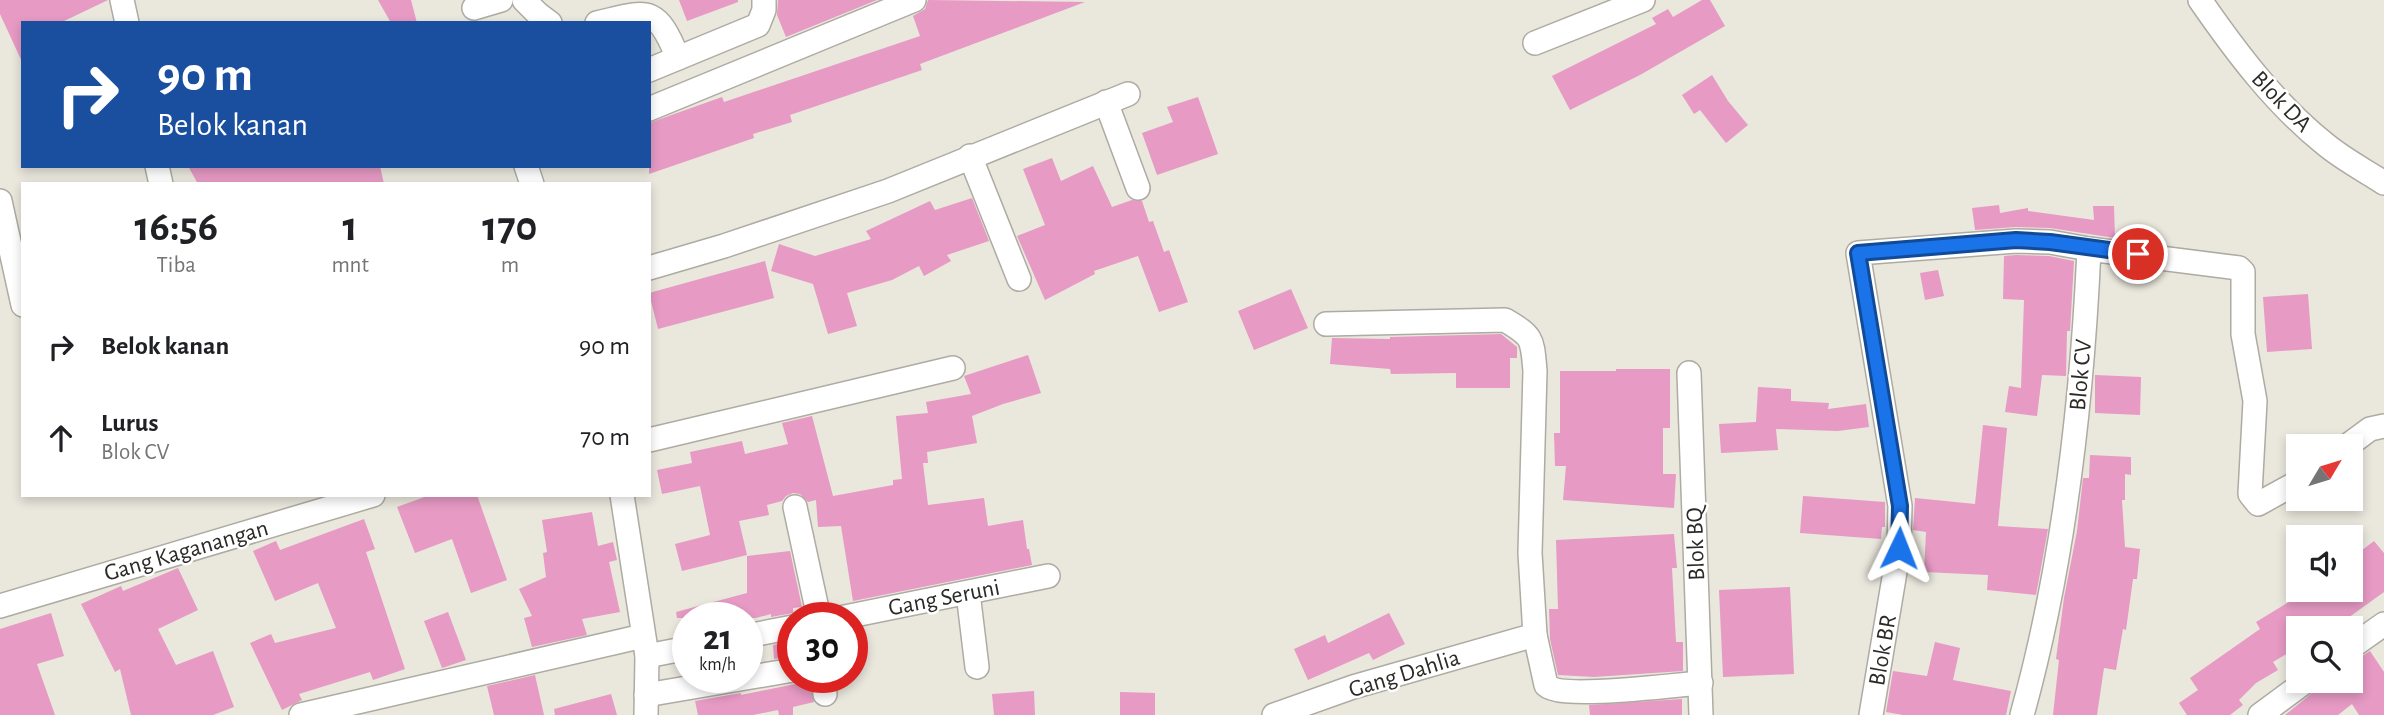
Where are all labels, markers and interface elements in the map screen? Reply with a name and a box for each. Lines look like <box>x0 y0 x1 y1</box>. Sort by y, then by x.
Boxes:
icon: right <box>42 49 133 140</box>
text: 90 m <box>157 51 253 100</box>
street label: Blok DA <box>2247 67 2316 137</box>
text: Belok kanan <box>157 109 308 141</box>
text: 16:56 <box>134 206 218 248</box>
text: 1 <box>343 206 358 248</box>
text: 170 <box>482 206 537 248</box>
pin <box>2108 224 2168 284</box>
icon: arrive <box>2119 235 2157 273</box>
text: Tiba <box>157 254 196 277</box>
text: mnt <box>331 254 369 277</box>
text: m <box>501 254 519 277</box>
icon: right <box>42 328 80 366</box>
text: Belok kanan <box>101 333 229 359</box>
text: 90 m <box>579 333 630 359</box>
street label: Blok CV <box>2066 338 2096 412</box>
text: Lurus <box>101 410 158 436</box>
icon: ahead <box>42 419 80 457</box>
text: 70 m <box>580 424 630 450</box>
north arrow <box>2286 434 2362 511</box>
map controls <box>2286 434 2363 693</box>
text: Blok CV <box>101 441 170 464</box>
street label: Blok BQ <box>1683 504 1709 581</box>
position arrow <box>1862 511 1936 585</box>
street label: Gang Kaganangan <box>102 516 271 586</box>
button: sound <box>2286 525 2363 602</box>
street label: Gang Seruni <box>886 575 1002 621</box>
speed limit sign: 30 <box>777 602 868 693</box>
street label: Blok BR <box>1865 613 1901 688</box>
button: search <box>2286 616 2363 693</box>
text: 21 <box>703 621 732 656</box>
street label: Gang Dahlia <box>1346 646 1463 702</box>
text: km/h <box>699 656 736 674</box>

